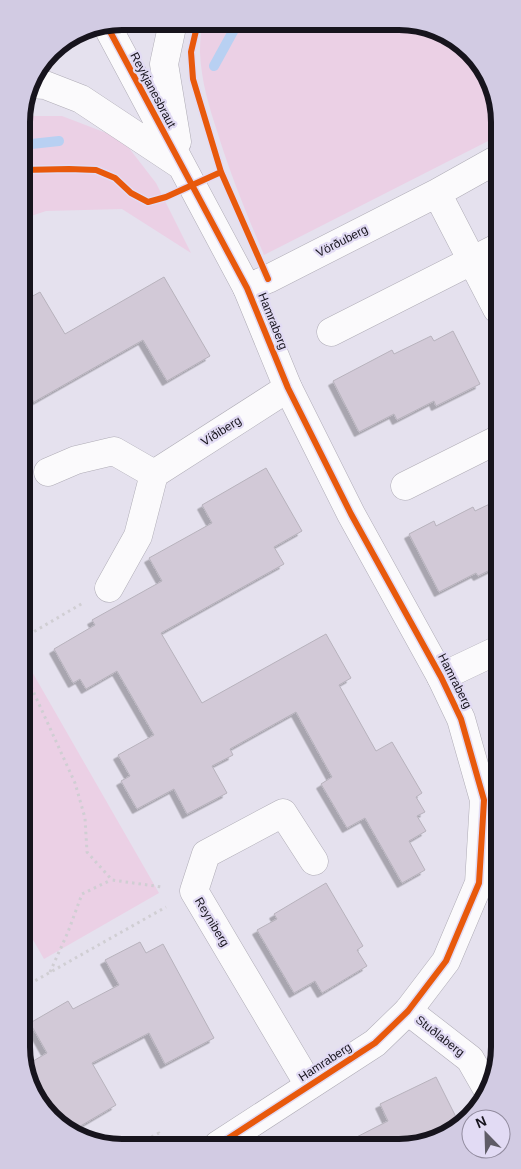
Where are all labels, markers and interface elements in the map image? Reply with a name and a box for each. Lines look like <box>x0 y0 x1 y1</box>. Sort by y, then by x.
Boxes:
street label: Reykjanesbraut <box>127 50 179 131</box>
street label: Vörðuberg <box>314 222 370 260</box>
street label: Hamraberg <box>255 291 291 351</box>
street label: Víðiberg <box>198 413 244 449</box>
street label: Hamraberg <box>435 651 475 711</box>
street label: Reyniberg <box>192 895 232 949</box>
street label: Stuðlaberg <box>413 1013 467 1059</box>
street label: Hamraberg <box>296 1040 354 1084</box>
north arrow <box>461 1109 511 1159</box>
text: N <box>473 1113 489 1131</box>

